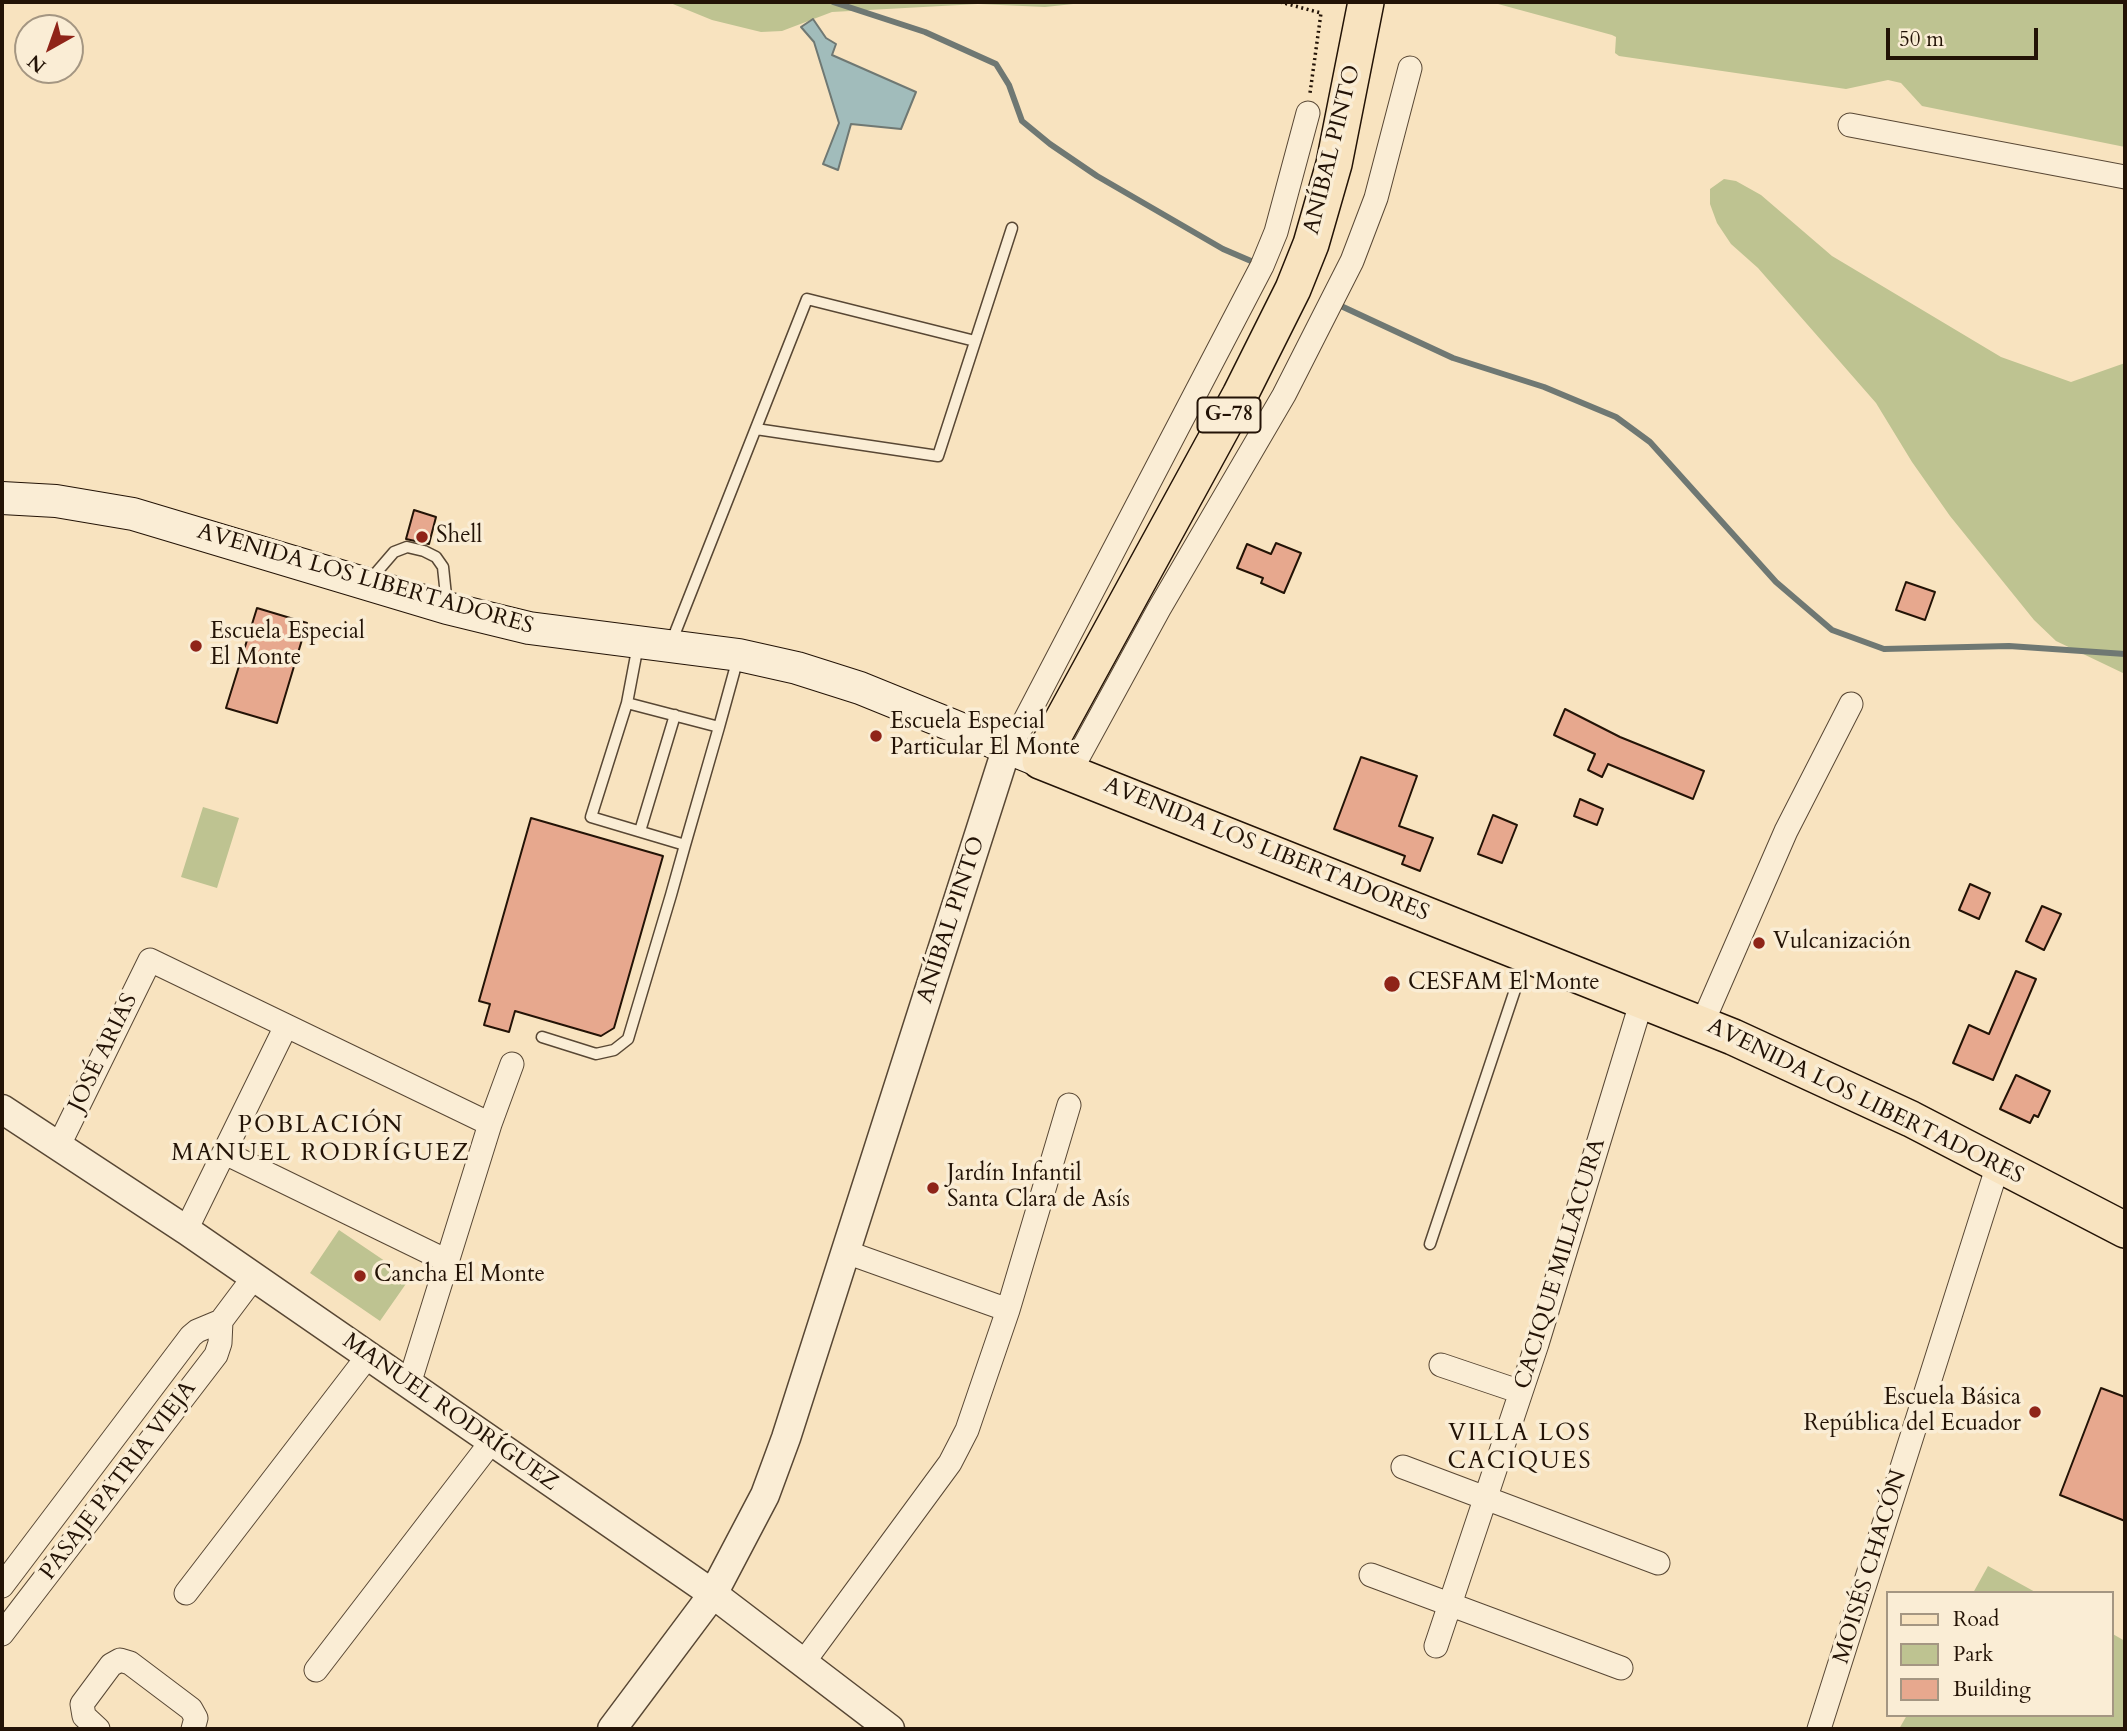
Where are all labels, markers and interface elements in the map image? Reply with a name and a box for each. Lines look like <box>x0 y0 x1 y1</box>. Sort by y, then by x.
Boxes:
north arrow <box>14 14 84 84</box>
scale bar <box>1889 14 2041 58</box>
text: 50 m <box>1899 25 1944 54</box>
text: N <box>22 48 51 79</box>
street label: ANÍBAL PINTO <box>1299 62 1367 238</box>
road number: G-78 <box>1198 398 1260 432</box>
street label: AVENIDA LOS LIBERTADORES <box>194 519 536 641</box>
place label: Shell <box>436 523 482 551</box>
marker: Shell <box>414 529 430 545</box>
place label: Escuela Especial El Monte <box>210 619 365 673</box>
marker: Escuela Especial El Monte <box>188 638 204 654</box>
place label: Escuela Especial Particular El Monte <box>890 709 1080 763</box>
marker: Escuela Especial Particular El Monte <box>868 728 884 744</box>
street label: AVENIDA LOS LIBERTADORES <box>1099 772 1433 928</box>
street label: ANÍBAL PINTO <box>912 833 992 1007</box>
place label: Vulcanización <box>1773 929 1911 957</box>
marker: Vulcanización <box>1751 935 1767 951</box>
place label: CESFAM El Monte <box>1408 970 1600 998</box>
marker: CESFAM El Monte <box>1382 974 1402 994</box>
street label: JOSÉ ARIAS <box>64 990 144 1116</box>
street label: AVENIDA LOS LIBERTADORES <box>1702 1013 2028 1191</box>
district label: POBLACIÓN MANUEL RODRÍGUEZ <box>173 1112 469 1168</box>
street label: CACIQUE MILLACURA <box>1510 1135 1612 1393</box>
place label: Jardín Infantil Santa Clara de Asís <box>947 1161 1130 1215</box>
marker: Jardín Infantil Santa Clara de Asís <box>925 1180 941 1196</box>
place label: Cancha El Monte <box>374 1262 545 1290</box>
marker: Cancha El Monte <box>352 1268 368 1284</box>
street label: MANUEL RODRÍGUEZ <box>337 1328 563 1498</box>
street label: PASAJE PATRIA VIEJA <box>35 1376 203 1586</box>
place label: Escuela Básica República del Ecuador <box>1803 1385 2021 1439</box>
marker: Escuela Básica República del Ecuador <box>2027 1404 2043 1420</box>
district label: VILLA LOS CACIQUES <box>1448 1420 1592 1476</box>
street label: MOISÉS CHACÓN <box>1828 1467 1914 1667</box>
legend <box>1885 1591 2113 1717</box>
text: Road <box>1953 1605 1999 1634</box>
text: Park <box>1953 1640 1993 1669</box>
text: Building <box>1953 1675 2031 1704</box>

